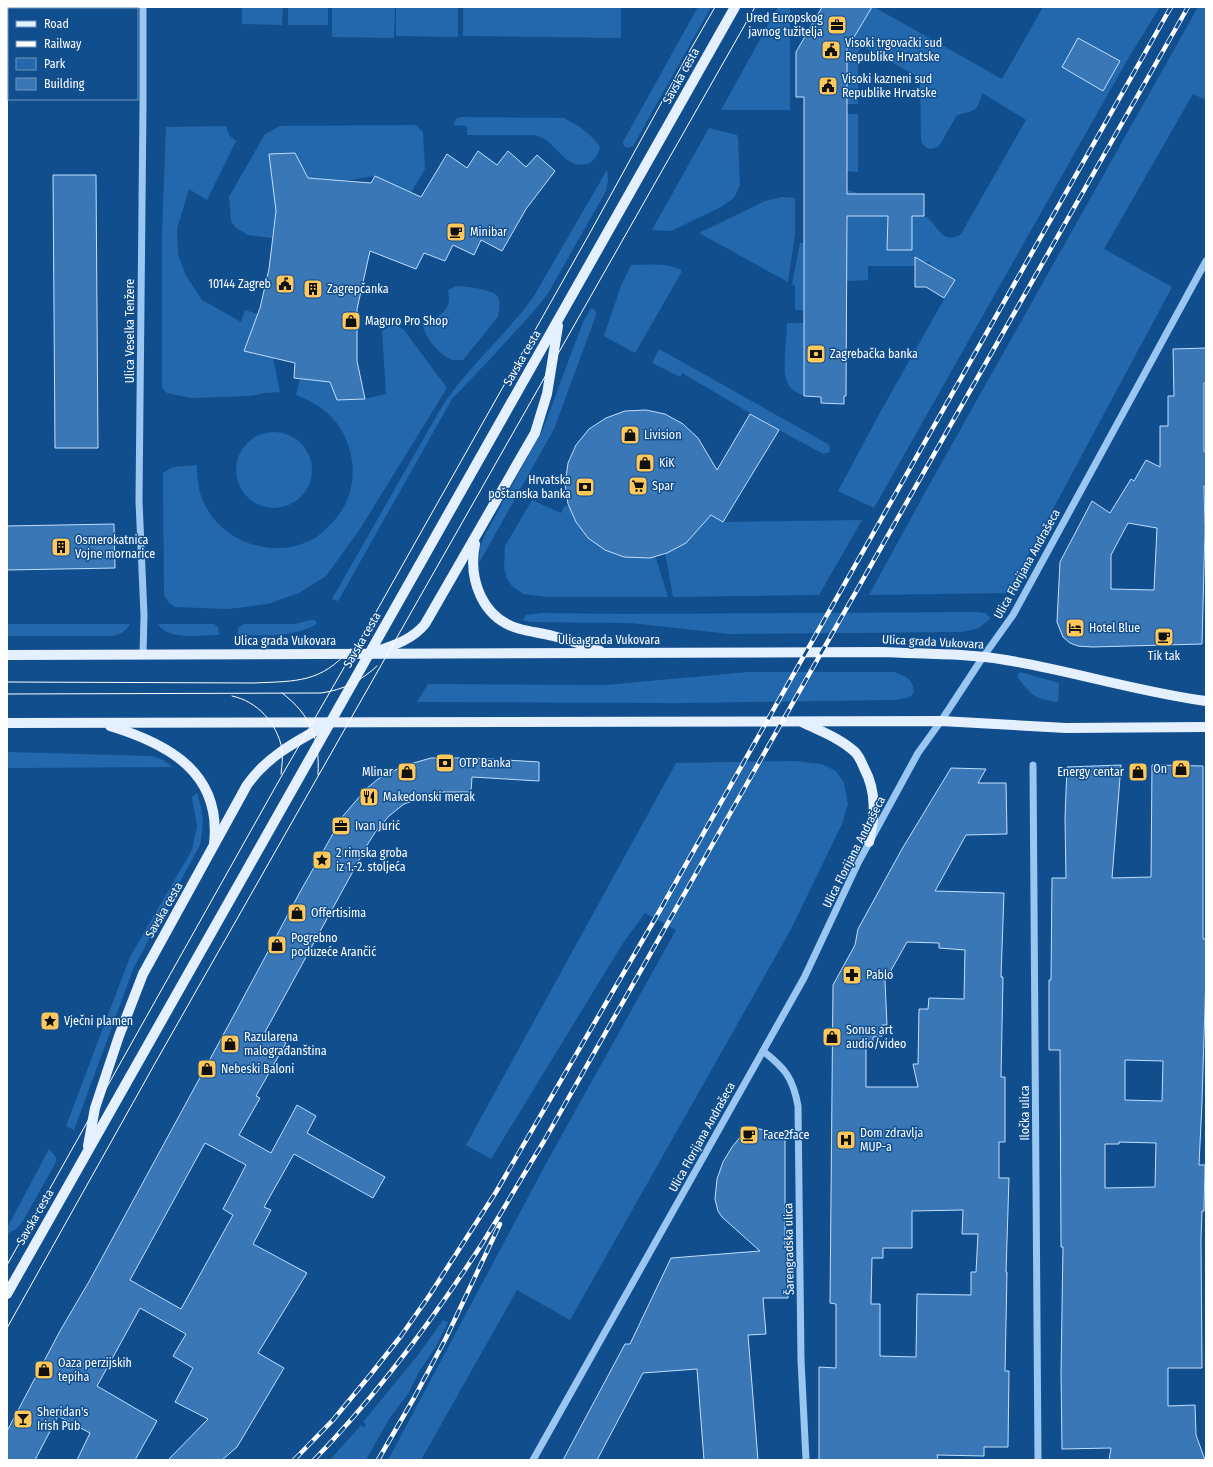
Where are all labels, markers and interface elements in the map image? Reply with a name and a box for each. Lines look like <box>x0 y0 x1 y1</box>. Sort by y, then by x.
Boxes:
legend <box>8 8 138 100</box>
place label: Ured Europskog javnog tužitelja <box>746 11 823 39</box>
office icon: Ured Europskog javnog tužitelja <box>826 14 848 36</box>
text: Road <box>44 17 69 31</box>
place label: Visoki trgovački sud Republike Hrvatske <box>845 36 942 64</box>
text: Railway <box>44 37 82 51</box>
public building icon: Visoki trgovački sud Republike Hrvatske <box>820 39 842 61</box>
street label: Savska cesta <box>660 45 702 106</box>
text: Park <box>44 57 66 71</box>
place label: Visoki kazneni sud Republike Hrvatske <box>842 72 937 100</box>
public building icon: Visoki kazneni sud Republike Hrvatske <box>817 75 839 97</box>
text: Building <box>44 77 85 91</box>
cafe icon: Minibar <box>445 221 467 243</box>
place label: Minibar <box>470 225 508 239</box>
public building icon: 10144 Zagreb <box>274 273 296 295</box>
place label: 10144 Zagreb <box>208 277 271 291</box>
building icon: Zagrepčanka <box>302 278 324 300</box>
street label: Ulica Veselka Tenžere <box>123 279 137 383</box>
place label: Zagrepčanka <box>327 282 389 296</box>
shop icon: Maguro Pro Shop <box>340 310 362 332</box>
place label: Maguro Pro Shop <box>365 314 448 328</box>
street label: Savska cesta <box>500 328 544 388</box>
bank icon: Zagrebačka banka <box>805 343 827 365</box>
place label: Zagrebačka banka <box>830 347 918 361</box>
shop icon: Livision <box>619 424 641 446</box>
place label: Livision <box>644 428 682 442</box>
shop icon: KiK <box>634 452 656 474</box>
place label: KiK <box>659 456 675 470</box>
place label: Hrvatska poštanska banka <box>488 473 571 501</box>
supermarket icon: Spar <box>627 475 649 497</box>
bank icon: Hrvatska poštanska banka <box>574 476 596 498</box>
place label: Spar <box>652 479 675 493</box>
street label: Ulica Florijana Andrašeca <box>991 507 1063 621</box>
place label: Osmerokatnica Vojne mornarice <box>75 533 155 561</box>
building icon: Osmerokatnica Vojne mornarice <box>50 536 72 558</box>
street label: Savska cesta <box>340 610 384 670</box>
hotel icon: Hotel Blue <box>1064 617 1086 639</box>
place label: Hotel Blue <box>1089 621 1140 635</box>
cafe icon: Tik tak <box>1153 626 1175 648</box>
street label: Ulica grada Vukovara <box>882 632 984 652</box>
street label: Ulica grada Vukovara <box>558 633 660 647</box>
street label: Ulica grada Vukovara <box>234 634 336 648</box>
place label: Tik tak <box>1148 649 1181 663</box>
bank icon: OTP Banka <box>434 752 456 774</box>
place label: OTP Banka <box>459 756 511 770</box>
shop icon: On <box>1170 758 1192 780</box>
shop icon: Mlinar <box>396 761 418 783</box>
shop icon: Energy centar <box>1127 761 1149 783</box>
place label: On <box>1153 762 1167 776</box>
place label: Mlinar <box>362 765 394 779</box>
place label: Energy centar <box>1057 765 1125 779</box>
restaurant icon: Makedonski merak <box>358 786 380 808</box>
place label: Makedonski merak <box>383 790 475 804</box>
street label: Ulica Florijana Andrašeca <box>820 794 888 910</box>
office icon: Ivan Jurić <box>330 815 352 837</box>
place label: Ivan Jurić <box>355 819 400 833</box>
place label: 2 rimska groba iz 1.-2. stoljeća <box>336 846 408 874</box>
place icon: 2 rimska groba iz 1.-2. stoljeća <box>311 849 333 871</box>
street label: Savska cesta <box>142 880 186 940</box>
shop icon: Offertisima <box>286 902 308 924</box>
place label: Offertisima <box>311 906 366 920</box>
place label: Pogrebno poduzeće Arančić <box>291 931 376 959</box>
shop icon: Pogrebno poduzeće Arančić <box>266 934 288 956</box>
pharmacy icon: Pablo <box>841 964 863 986</box>
place label: Pablo <box>866 968 893 982</box>
place icon: Vječni plamen <box>39 1010 61 1032</box>
place label: Vječni plamen <box>64 1014 133 1028</box>
place label: Sonus art audio/video <box>846 1023 906 1051</box>
shop icon: Sonus art audio/video <box>821 1026 843 1048</box>
place label: Razularena malograđanština <box>244 1030 327 1058</box>
shop icon: Razularena malograđanština <box>219 1033 241 1055</box>
shop icon: Nebeski Baloni <box>196 1058 218 1080</box>
place label: Nebeski Baloni <box>221 1062 294 1076</box>
street label: Ulica Florijana Andrašeca <box>666 1080 738 1194</box>
street label: Iločka ulica <box>1018 1085 1032 1141</box>
cafe icon: Face2face <box>738 1124 760 1146</box>
place label: Dom zdravlja MUP-a <box>860 1126 923 1154</box>
place label: Face2face <box>763 1128 810 1142</box>
hospital icon: Dom zdravlja MUP-a <box>835 1129 857 1151</box>
street label: Savska cesta <box>13 1187 57 1247</box>
street label: Šarengradska ulica <box>780 1203 797 1295</box>
place label: Oaza perzijskih tepiha <box>58 1356 132 1384</box>
shop icon: Oaza perzijskih tepiha <box>33 1359 55 1381</box>
place label: Sheridan's Irish Pub <box>37 1405 88 1433</box>
bar icon: Sheridan's Irish Pub <box>12 1408 34 1430</box>

